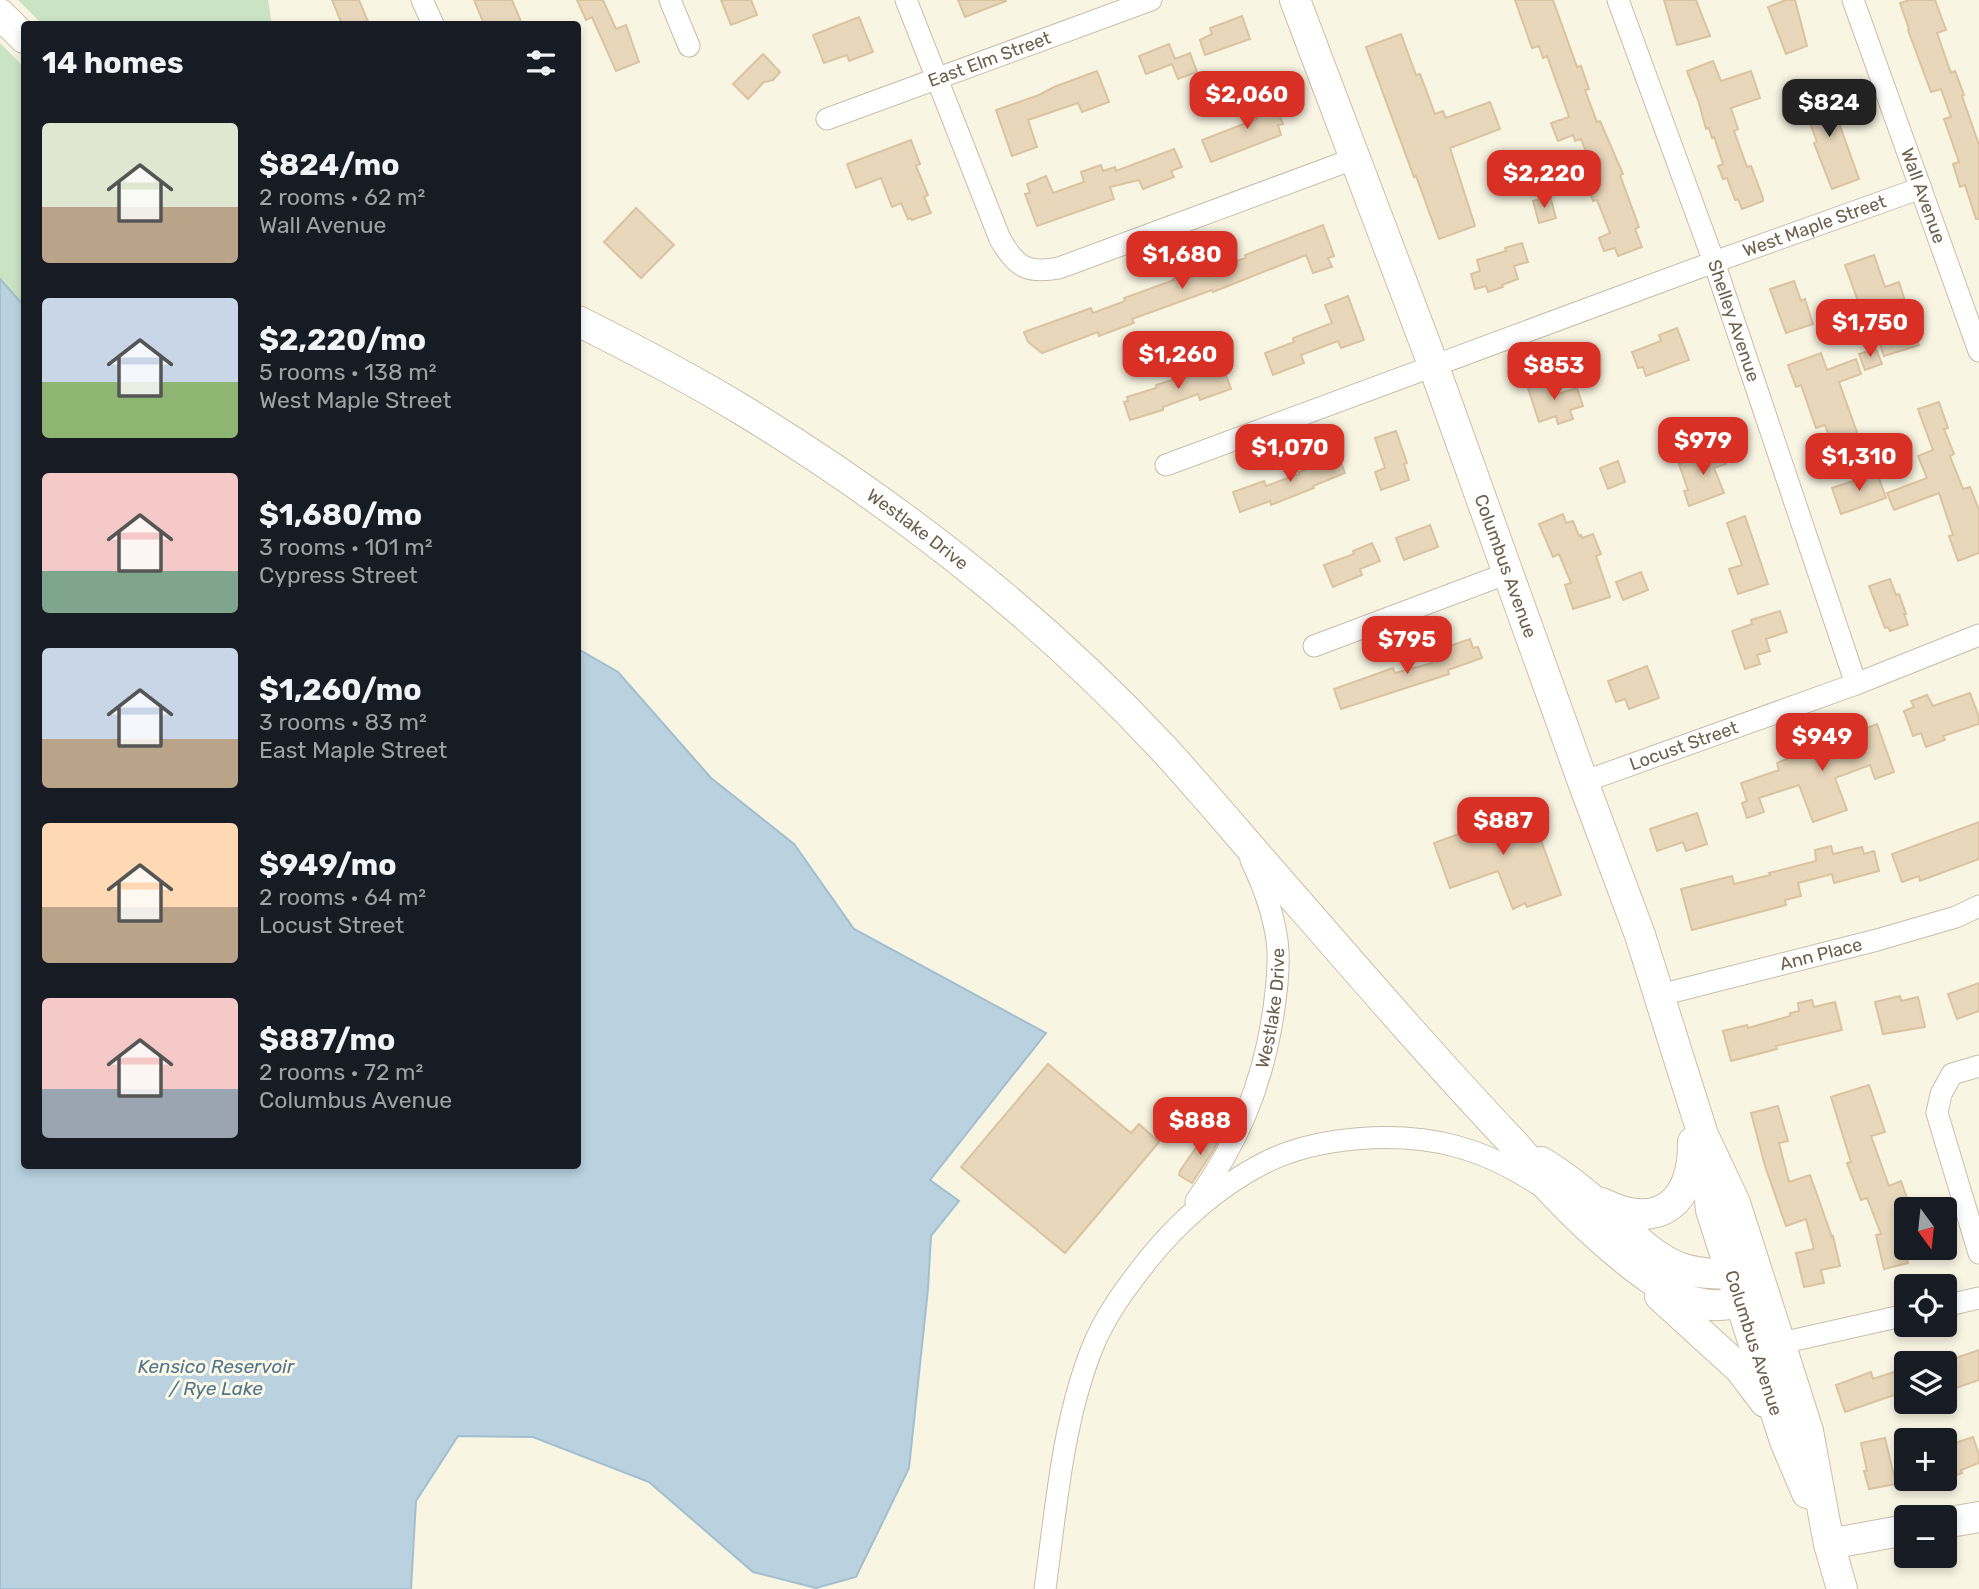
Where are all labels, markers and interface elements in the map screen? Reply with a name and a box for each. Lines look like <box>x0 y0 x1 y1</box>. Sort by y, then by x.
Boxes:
street label: East Elm Street <box>925 27 1054 92</box>
icon: filters <box>522 44 560 82</box>
text: 14 homes <box>42 45 184 81</box>
pin: $2,060 <box>1190 72 1304 131</box>
text: $2,060 <box>1206 80 1288 108</box>
pin: $824 <box>1788 80 1870 139</box>
text: $824 <box>1798 88 1860 116</box>
street label: Wall Avenue <box>1896 145 1950 246</box>
text: $824/mo <box>259 147 400 183</box>
pin: $2,220 <box>1487 150 1601 210</box>
icon: home <box>98 151 182 235</box>
text: $2,220 <box>1503 159 1585 187</box>
text: 2 rooms · 62 m² <box>259 183 425 211</box>
street label: West Maple Street <box>1740 190 1889 262</box>
text: Wall Avenue <box>259 211 386 239</box>
pin: $1,680 <box>1125 232 1239 291</box>
text: $1,680 <box>1142 240 1222 268</box>
street label: Shelley Avenue <box>1703 257 1764 385</box>
pin: $1,750 <box>1813 300 1927 359</box>
text: $1,750 <box>1832 308 1908 336</box>
text: $2,220/mo <box>259 322 426 358</box>
icon: home <box>98 326 182 410</box>
pin: $1,260 <box>1121 332 1235 391</box>
text: $1,260 <box>1139 340 1217 368</box>
pin: $853 <box>1513 342 1595 402</box>
text: $853 <box>1524 351 1584 379</box>
text: 5 rooms · 138 m² <box>259 358 436 386</box>
text: West Maple Street <box>259 386 451 414</box>
pin: $979 <box>1662 418 1744 477</box>
pin: $1,070 <box>1233 424 1347 484</box>
text: $979 <box>1674 426 1732 454</box>
text: $1,070 <box>1251 433 1329 461</box>
pin: $1,310 <box>1802 434 1916 493</box>
text: $1,310 <box>1821 442 1897 470</box>
street label: Westlake Drive <box>862 484 973 575</box>
street label: Columbus Avenue <box>1470 491 1541 641</box>
text: $1,680/mo <box>259 497 422 533</box>
icon: home <box>98 501 182 585</box>
text: 3 rooms · 101 m² <box>259 533 433 561</box>
text: Cypress Street <box>259 561 418 589</box>
pin: $795 <box>1366 616 1448 676</box>
text: $795 <box>1378 625 1436 653</box>
text: $1,260/mo <box>259 672 422 708</box>
icon: home <box>98 676 182 760</box>
text: 3 rooms · 83 m² <box>259 708 427 736</box>
pin: $949 <box>1781 714 1863 773</box>
street label: Locust Street <box>1626 716 1741 775</box>
text: $949 <box>1792 722 1852 750</box>
text: East Maple Street <box>259 736 447 764</box>
pin: $887 <box>1462 798 1544 857</box>
text: $887 <box>1473 806 1533 834</box>
text: $949/mo <box>259 847 397 883</box>
icon: home <box>98 851 182 935</box>
text: 2 rooms · 64 m² <box>259 883 426 911</box>
text: Locust Street <box>259 911 404 939</box>
street label: Ann Place <box>1777 933 1864 975</box>
street label: Westlake Drive <box>1251 948 1289 1071</box>
text: $887/mo <box>259 1022 395 1058</box>
icon: home <box>98 1026 182 1110</box>
text: 2 rooms · 72 m² <box>259 1058 423 1086</box>
text: Columbus Avenue <box>259 1086 452 1114</box>
pin: $888 <box>1159 1098 1241 1157</box>
text: $888 <box>1169 1106 1231 1134</box>
north arrow <box>1894 1197 1956 1260</box>
map controls <box>1894 1197 1957 1568</box>
street label: Columbus Avenue <box>1720 1268 1787 1419</box>
button: locate <box>1894 1274 1957 1337</box>
button: layers <box>1894 1351 1957 1414</box>
water label: Kensico Reservoir / Rye Lake <box>138 1355 295 1400</box>
button: + <box>1894 1428 1957 1491</box>
button: − <box>1894 1505 1957 1568</box>

